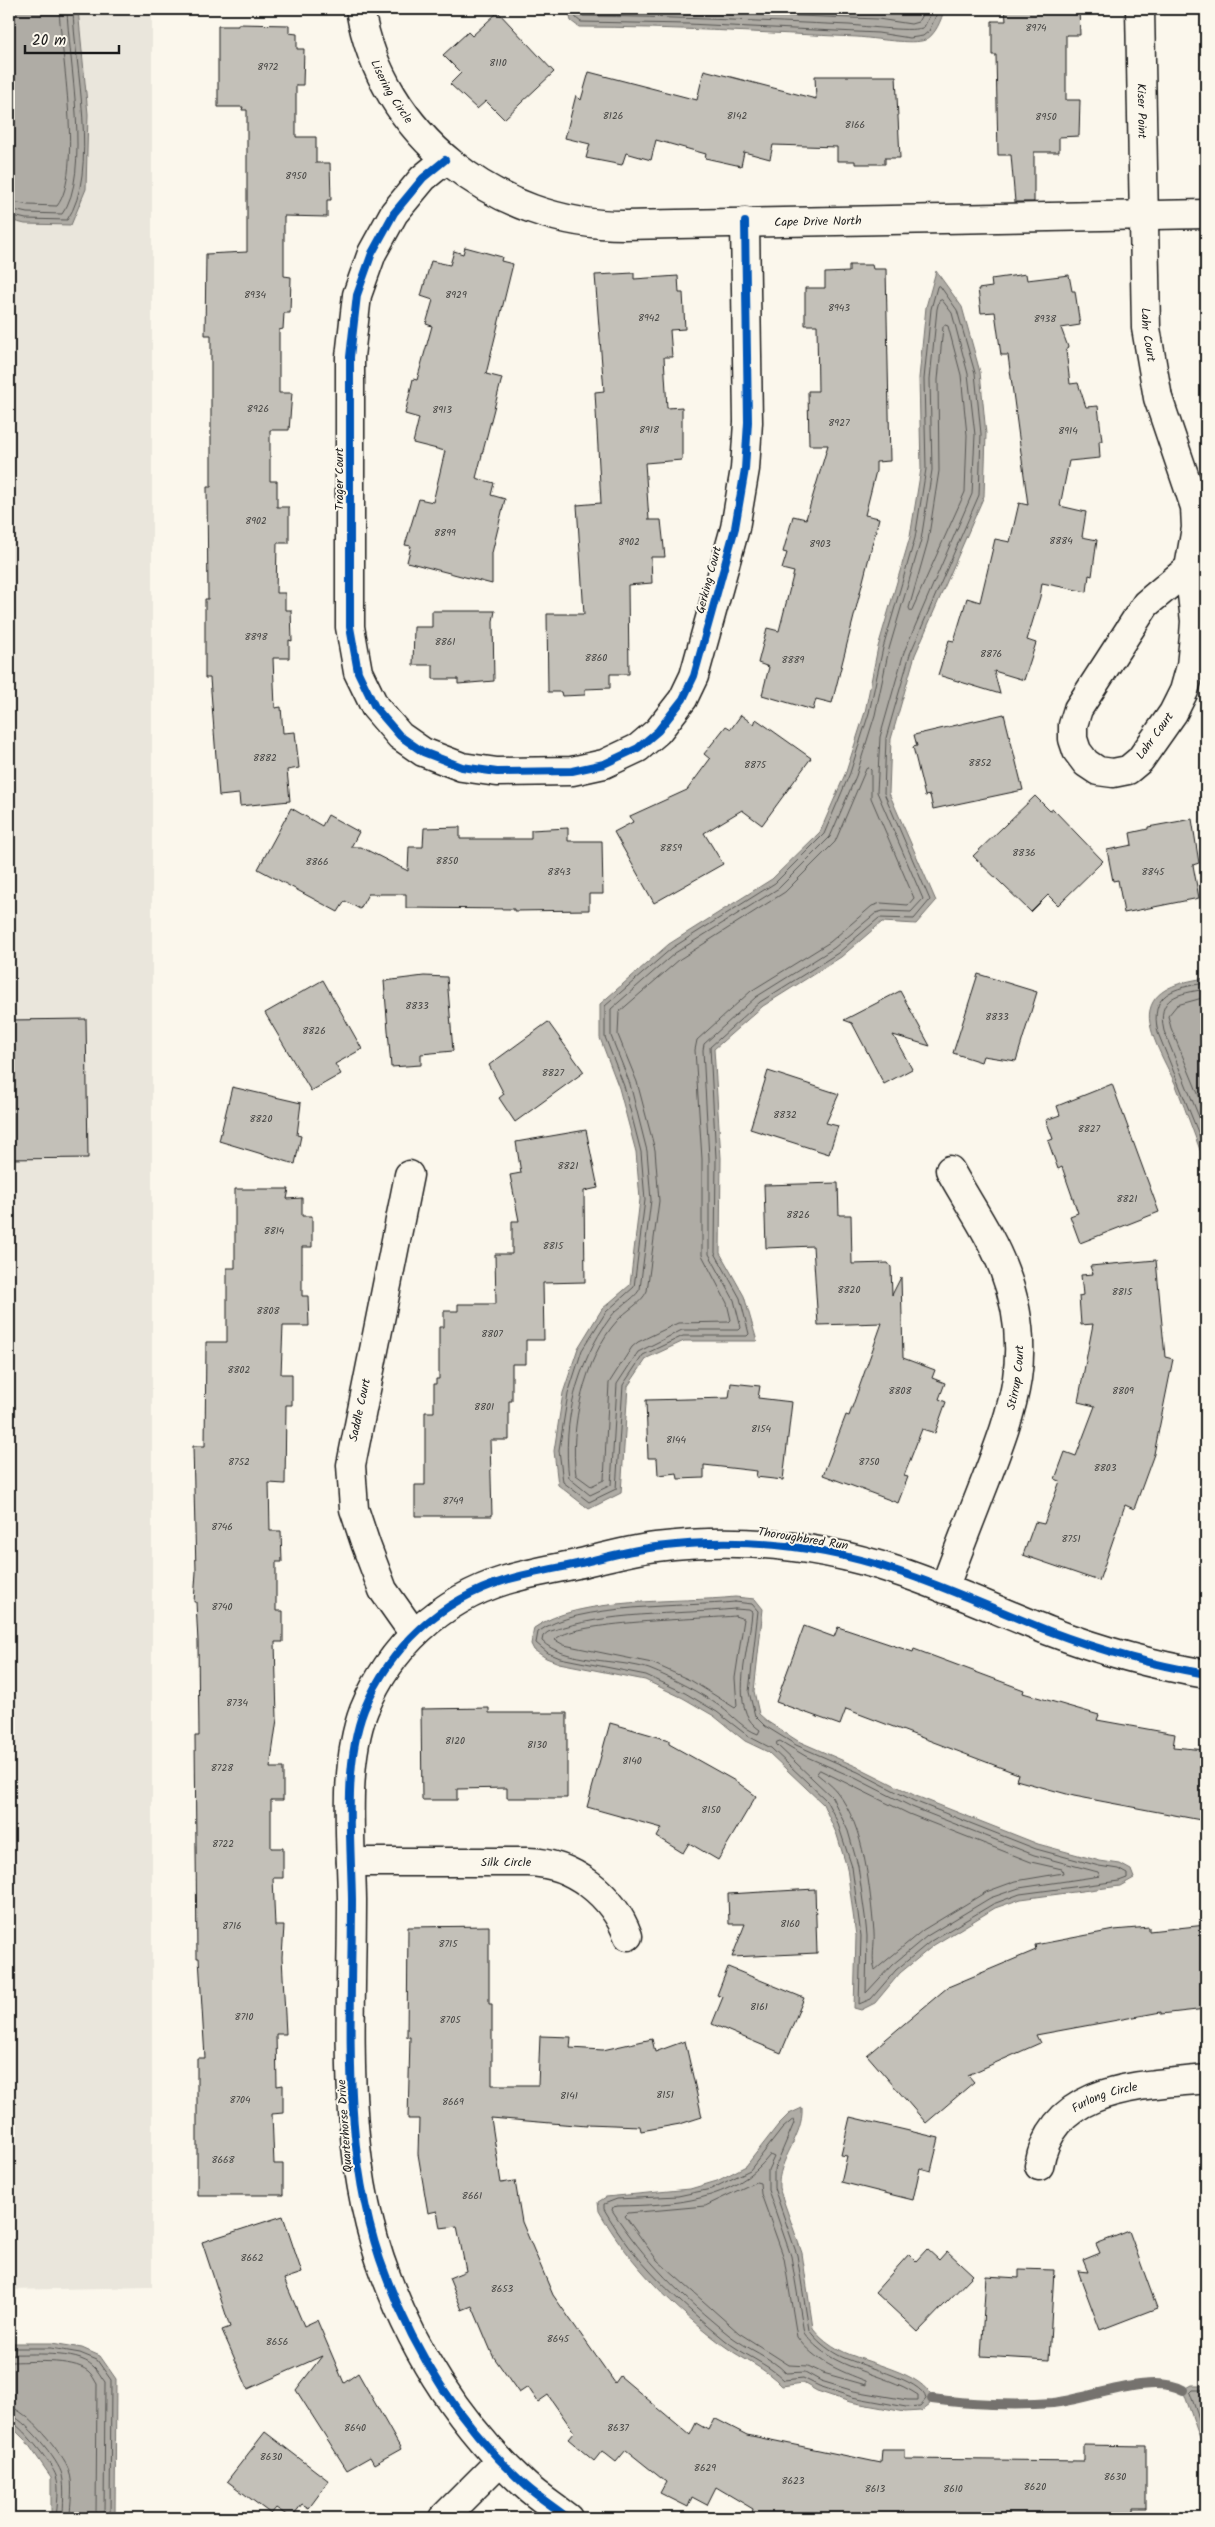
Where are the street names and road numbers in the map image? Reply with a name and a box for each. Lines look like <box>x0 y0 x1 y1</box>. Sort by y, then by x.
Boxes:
street label: Lisering Circle <box>366 57 418 128</box>
street label: Kiser Point <box>1132 83 1152 139</box>
street label: Cape Drive North <box>774 211 862 232</box>
street label: Lahr Court <box>1136 308 1161 364</box>
street label: Trager Court <box>330 447 349 510</box>
street label: Gerking Court <box>691 544 727 616</box>
street label: Lahr Court <box>1131 708 1179 764</box>
street label: Stirrup Court <box>1001 1345 1029 1412</box>
street label: Saddle Court <box>344 1376 376 1443</box>
street label: Thoroughbred Run <box>756 1522 850 1556</box>
street label: Silk Circle <box>481 1852 532 1872</box>
street label: Furlong Circle <box>1067 2077 1139 2118</box>
street label: Quarterhorse Drive <box>332 2078 358 2173</box>

